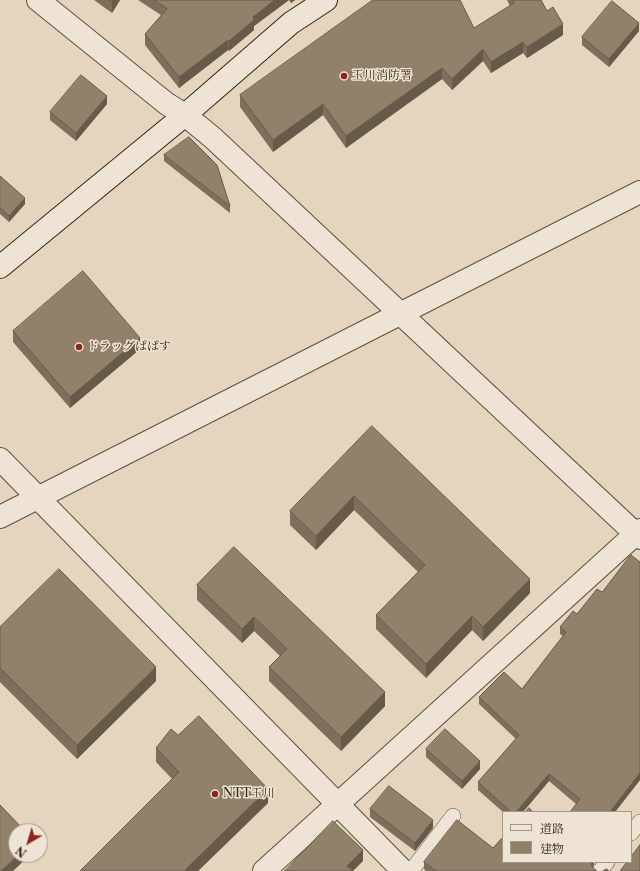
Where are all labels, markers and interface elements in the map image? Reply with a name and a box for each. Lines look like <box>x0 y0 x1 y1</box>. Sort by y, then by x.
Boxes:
place label: 玉川消防署 <box>352 69 412 83</box>
marker: 玉川消防署 <box>339 71 349 81</box>
place label: ドラッグぱぱす <box>87 340 171 354</box>
marker: ドラッグぱぱす <box>74 342 84 352</box>
place label: NTT玉川 <box>223 787 275 801</box>
marker: NTT玉川 <box>210 789 220 799</box>
legend <box>502 811 632 863</box>
text: 道路 <box>540 821 564 836</box>
north arrow <box>8 823 48 863</box>
text: 建物 <box>540 841 564 856</box>
text: N <box>13 843 29 860</box>

